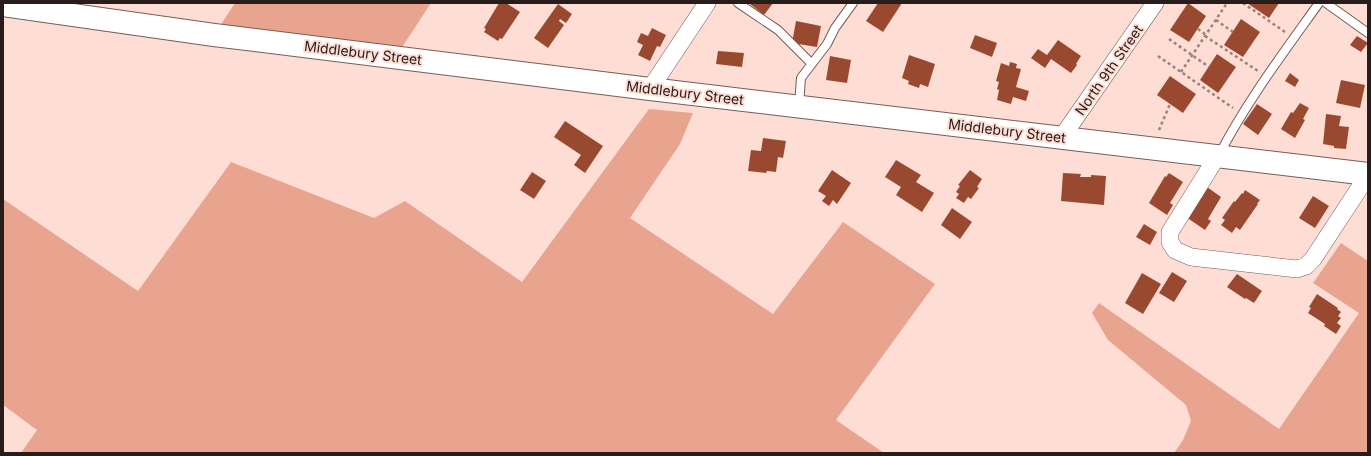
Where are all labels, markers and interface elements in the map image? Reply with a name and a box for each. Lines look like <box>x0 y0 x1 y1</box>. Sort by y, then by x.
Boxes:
street label: North 9th Street <box>1071 21 1146 118</box>
street label: Middlebury Street <box>303 37 423 68</box>
street label: Middlebury Street <box>625 77 745 108</box>
street label: Middlebury Street <box>947 115 1067 146</box>

